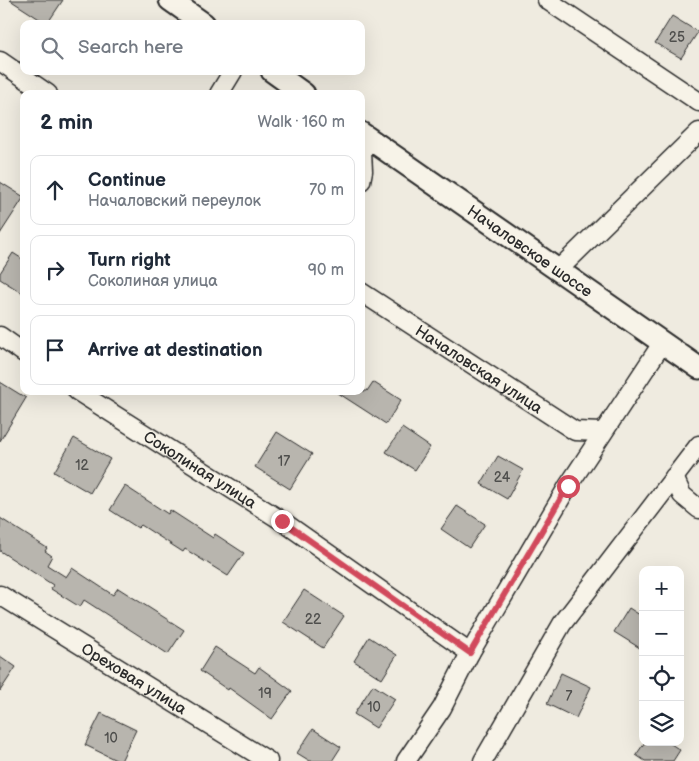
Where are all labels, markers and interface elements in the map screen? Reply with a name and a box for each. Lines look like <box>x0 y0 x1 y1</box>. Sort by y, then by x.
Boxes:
search box <box>20 20 365 75</box>
house number: 25 <box>669 29 685 46</box>
icon: search <box>38 34 66 62</box>
text: Search here <box>78 36 183 59</box>
text: 2 min <box>40 110 93 135</box>
text: Walk · 160 m <box>257 113 345 132</box>
text: Continue <box>88 169 166 192</box>
icon: ahead <box>41 176 69 204</box>
text: 70 m <box>309 181 344 200</box>
text: Началовский переулок <box>88 192 261 211</box>
street label: Началовское шоссе <box>463 202 596 302</box>
text: Turn right <box>88 249 171 272</box>
icon: right <box>41 256 69 284</box>
text: 90 m <box>308 261 344 280</box>
text: Соколиная улица <box>88 272 218 291</box>
street label: Началовская улица <box>411 322 546 419</box>
icon: arrive <box>41 336 69 364</box>
text: Arrive at destination <box>88 339 263 362</box>
street label: Соколиная улица <box>140 428 260 514</box>
house number: 17 <box>278 453 290 470</box>
house number: 12 <box>75 457 90 474</box>
house number: 24 <box>494 469 511 486</box>
route start <box>557 475 580 498</box>
route end <box>271 510 294 533</box>
map controls <box>639 566 684 746</box>
button: + <box>639 566 684 611</box>
house number: 22 <box>305 611 322 628</box>
button: − <box>639 611 684 656</box>
street label: Ореховая улица <box>77 640 190 720</box>
button: locate <box>639 656 684 701</box>
house number: 19 <box>258 685 272 702</box>
house number: 7 <box>566 688 573 705</box>
house number: 10 <box>367 699 381 716</box>
button: layers <box>639 701 684 746</box>
house number: 10 <box>104 730 118 747</box>

